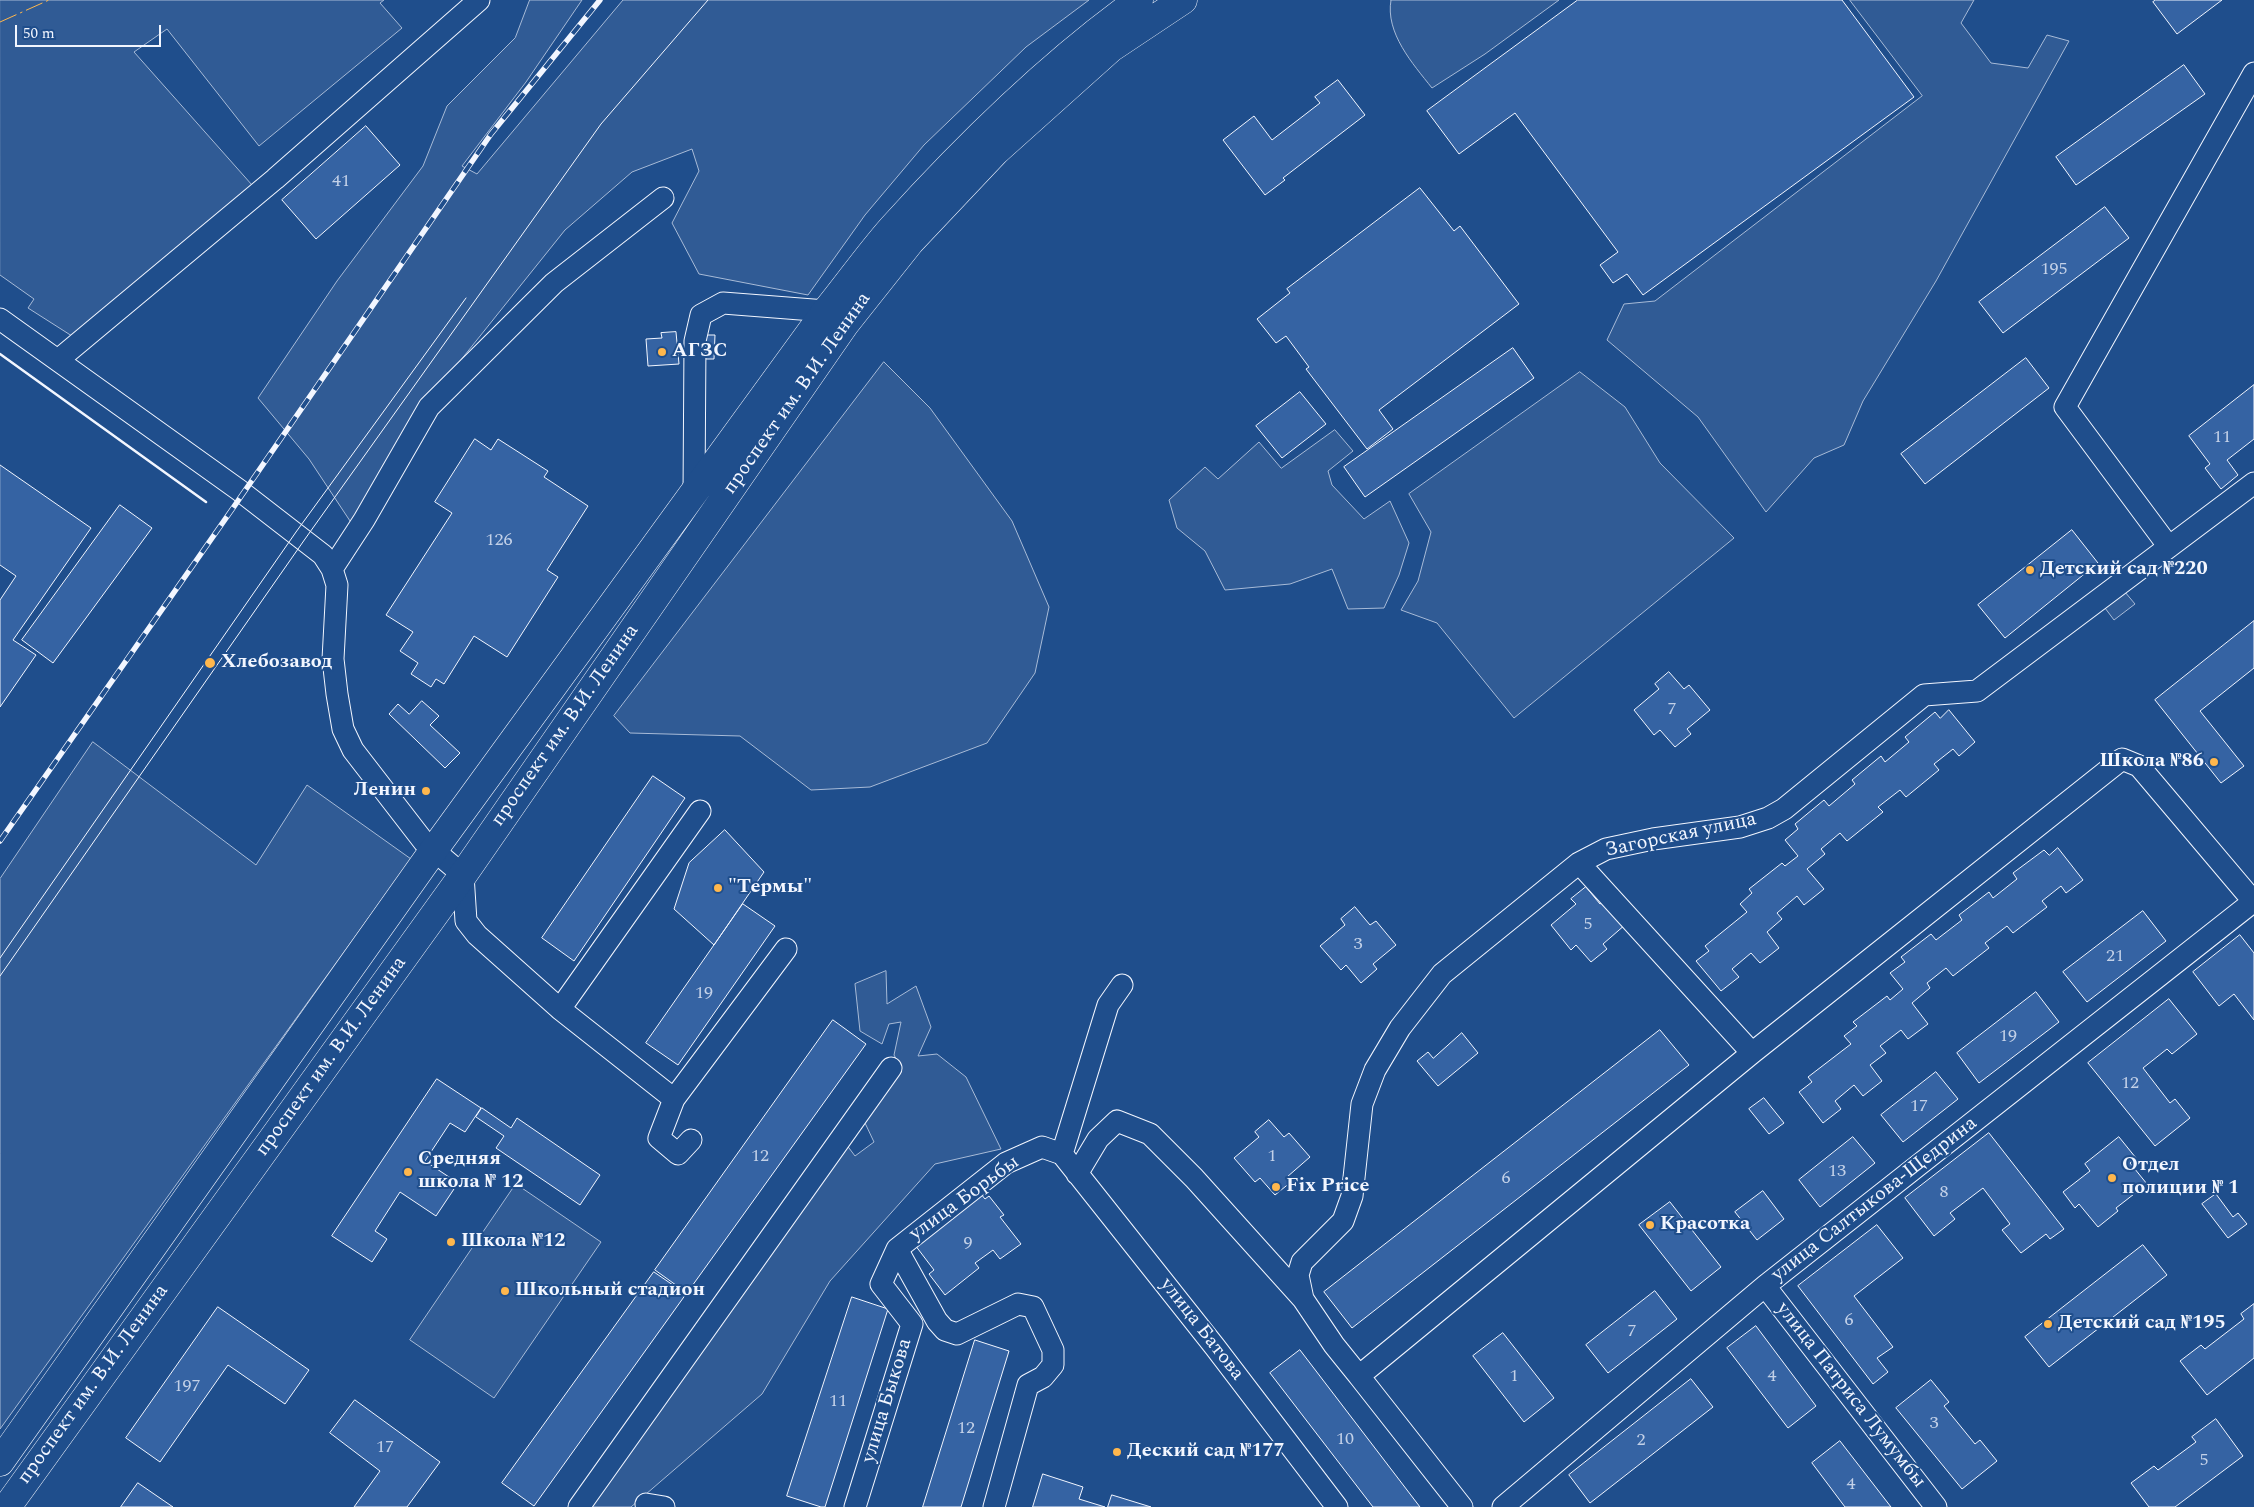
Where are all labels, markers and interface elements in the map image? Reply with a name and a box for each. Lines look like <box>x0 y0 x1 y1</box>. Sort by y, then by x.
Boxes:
scale bar <box>18 15 164 47</box>
text: 50 m <box>23 22 55 45</box>
house number: 41 <box>332 171 350 193</box>
house number: 195 <box>2041 259 2067 281</box>
street label: проспект им. В.И. Ленина <box>719 288 877 500</box>
place label: АГЗС <box>672 340 727 364</box>
marker: АГЗС <box>656 346 668 358</box>
house number: 11 <box>2213 427 2231 449</box>
house number: 126 <box>486 530 512 552</box>
place label: Детский сад №220 <box>2040 558 2208 582</box>
marker: Детский сад №220 <box>2024 564 2036 576</box>
street label: проспект им. В.И. Ленина <box>487 620 645 832</box>
place label: Хлебозавод <box>221 651 332 675</box>
marker: Хлебозавод <box>203 656 217 670</box>
house number: 7 <box>1668 699 1676 721</box>
place label: Школа №86 <box>2100 750 2204 774</box>
marker: Школа №86 <box>2208 756 2220 768</box>
place label: Ленин <box>354 779 416 803</box>
marker: Ленин <box>420 785 432 797</box>
street label: Загорская улица <box>1603 808 1759 864</box>
place label: "Термы" <box>728 876 812 900</box>
marker: "Термы" <box>712 882 724 894</box>
house number: 5 <box>1584 914 1592 936</box>
house number: 3 <box>1354 934 1362 956</box>
house number: 21 <box>2106 946 2124 968</box>
street label: проспект им. В.И. Ленина <box>251 952 413 1162</box>
house number: 19 <box>695 983 713 1005</box>
house number: 19 <box>1999 1026 2017 1048</box>
house number: 12 <box>2121 1073 2139 1095</box>
house number: 17 <box>1910 1096 1928 1118</box>
street label: улица Салтыкова-Щедрина <box>1767 1112 1983 1288</box>
house number: 12 <box>751 1146 769 1168</box>
house number: 1 <box>1268 1146 1276 1168</box>
place label: Средняя школа № 12 <box>418 1148 523 1195</box>
street label: улица Борьбы <box>905 1151 1025 1247</box>
place label: Отдел полиции № 1 <box>2122 1154 2239 1201</box>
house number: 13 <box>1828 1161 1846 1183</box>
marker: Средняя школа № 12 <box>402 1166 414 1178</box>
house number: 6 <box>1502 1168 1510 1190</box>
marker: Отдел полиции № 1 <box>2106 1172 2118 1184</box>
place label: Fix Price <box>1286 1175 1369 1199</box>
marker: Fix Price <box>1270 1181 1282 1193</box>
house number: 8 <box>1940 1182 1948 1204</box>
place label: Красотка <box>1660 1213 1750 1237</box>
marker: Красотка <box>1644 1219 1656 1231</box>
place label: Школа №12 <box>461 1230 565 1254</box>
house number: 9 <box>964 1233 972 1255</box>
marker: Школа №12 <box>445 1236 457 1248</box>
street label: улица Батова <box>1154 1274 1248 1386</box>
place label: Школьный стадион <box>515 1279 705 1303</box>
street label: проспект им. В.И. Ленина <box>13 1280 175 1490</box>
marker: Школьный стадион <box>499 1285 511 1297</box>
street label: улица Патриса Лумумбы <box>1770 1298 1930 1494</box>
house number: 6 <box>1845 1310 1853 1332</box>
place label: Детский сад №195 <box>2058 1312 2226 1336</box>
marker: Детский сад №195 <box>2042 1318 2054 1330</box>
house number: 7 <box>1628 1321 1636 1343</box>
street label: улица Быкова <box>858 1336 918 1466</box>
house number: 1 <box>1510 1366 1518 1388</box>
house number: 4 <box>1768 1366 1776 1388</box>
house number: 197 <box>174 1376 200 1398</box>
house number: 11 <box>829 1391 847 1413</box>
house number: 3 <box>1930 1413 1938 1435</box>
house number: 12 <box>957 1418 975 1440</box>
house number: 10 <box>1336 1429 1354 1451</box>
house number: 2 <box>1637 1430 1645 1452</box>
house number: 17 <box>376 1437 394 1459</box>
place label: Деский сад №177 <box>1127 1440 1285 1464</box>
marker: Деский сад №177 <box>1111 1446 1123 1458</box>
house number: 5 <box>2200 1450 2208 1472</box>
house number: 4 <box>1847 1474 1855 1496</box>

